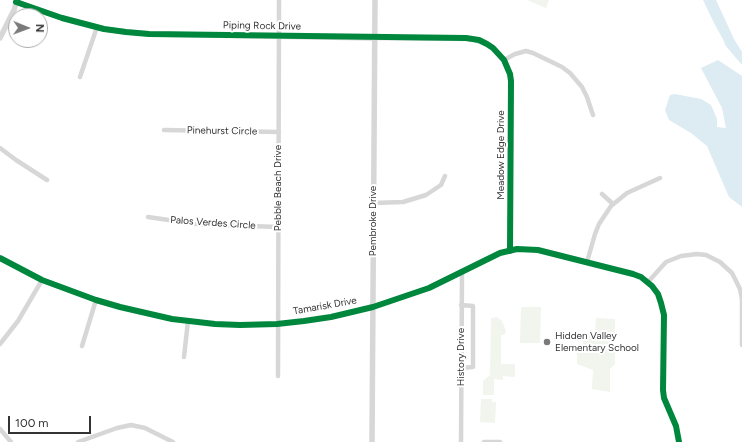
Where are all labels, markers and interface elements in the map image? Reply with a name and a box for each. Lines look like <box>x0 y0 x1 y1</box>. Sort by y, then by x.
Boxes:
north arrow <box>8 8 48 48</box>
street label: Piping Rock Drive <box>223 19 301 33</box>
text: N <box>33 24 46 33</box>
street label: Meadow Edge Drive <box>495 110 507 200</box>
street label: Pinehurst Circle <box>187 124 257 138</box>
street label: Pebble Beach Drive <box>272 145 284 231</box>
street label: Pembroke Drive <box>367 186 379 256</box>
street label: Palos Verdes Circle <box>170 214 256 232</box>
street label: Tamarisk Drive <box>292 294 358 318</box>
street label: History Drive <box>455 328 467 386</box>
place label: Hidden Valley Elementary School <box>555 330 639 354</box>
marker: Hidden Valley Elementary School <box>542 337 552 347</box>
scale bar <box>10 408 93 434</box>
text: 100 m <box>15 416 49 430</box>

